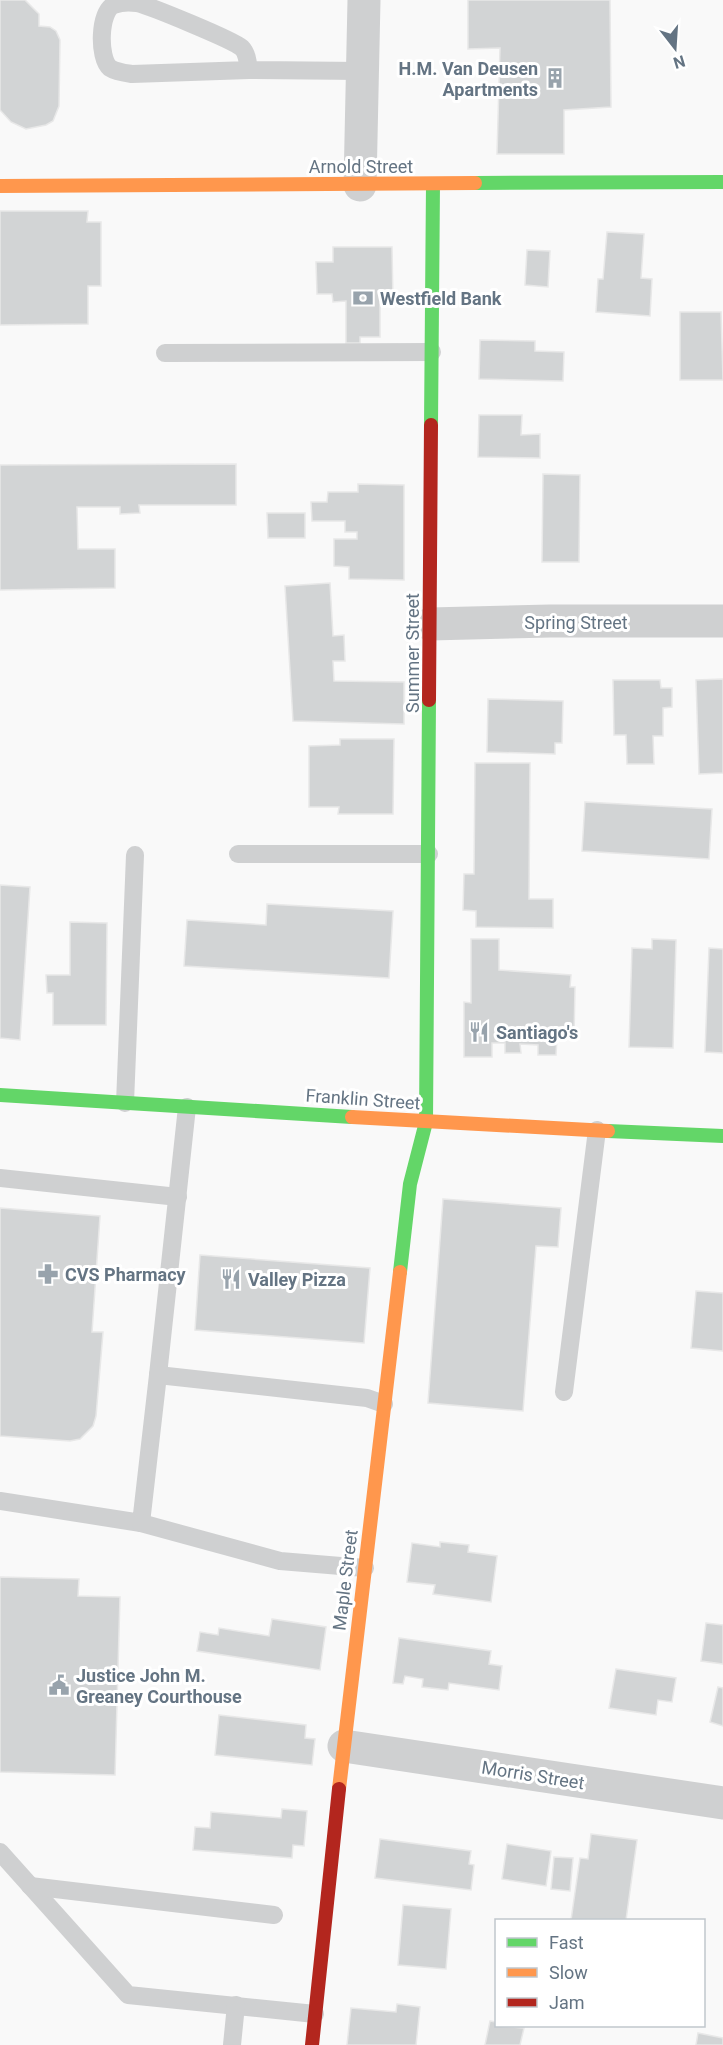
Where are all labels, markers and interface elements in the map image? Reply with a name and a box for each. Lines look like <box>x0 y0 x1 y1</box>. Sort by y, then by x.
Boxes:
north arrow <box>645 18 705 78</box>
text: N <box>671 51 687 73</box>
place label: H.M. Van Deusen Apartments <box>399 58 538 100</box>
building icon: H.M. Van Deusen Apartments <box>543 66 567 90</box>
street label: Arnold Street <box>309 156 413 177</box>
bank icon: Westfield Bank <box>351 286 375 310</box>
place label: Westfield Bank <box>380 288 502 309</box>
street label: Summer Street <box>402 593 423 713</box>
street label: Spring Street <box>524 612 628 633</box>
restaurant icon: Santiago's <box>467 1020 491 1044</box>
place label: Santiago's <box>496 1022 578 1043</box>
street label: Franklin Street <box>305 1085 421 1113</box>
pharmacy icon: CVS Pharmacy <box>36 1262 60 1286</box>
place label: CVS Pharmacy <box>65 1264 187 1285</box>
restaurant icon: Valley Pizza <box>219 1267 243 1291</box>
place label: Valley Pizza <box>248 1269 346 1290</box>
street label: Maple Street <box>328 1528 362 1632</box>
place label: Justice John M. Greaney Courthouse <box>76 1665 242 1707</box>
public building icon: Justice John M. Greaney Courthouse <box>47 1673 71 1697</box>
street label: Morris Street <box>480 1757 586 1794</box>
legend <box>495 1919 705 2027</box>
text: Fast <box>549 1932 584 1953</box>
text: Slow <box>549 1962 588 1983</box>
text: Jam <box>549 1992 585 2013</box>

